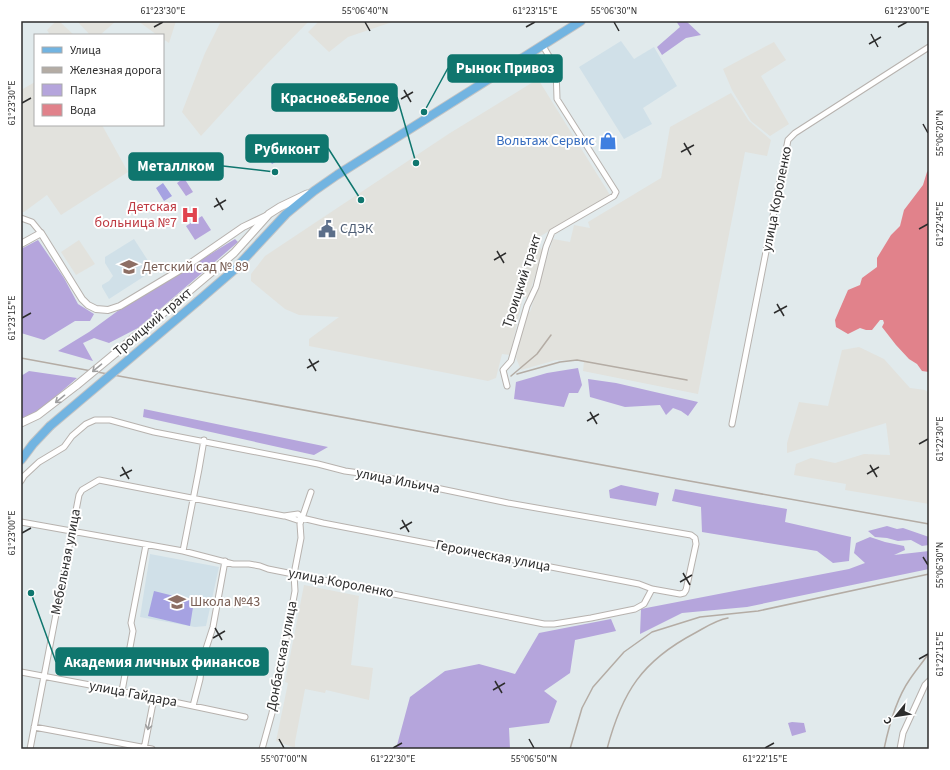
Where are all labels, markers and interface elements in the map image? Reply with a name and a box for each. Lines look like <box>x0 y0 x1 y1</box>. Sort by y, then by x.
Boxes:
text: 61°23'30"E <box>140 4 186 18</box>
text: 55°06'40"N <box>342 4 388 18</box>
text: 61°23'15"E <box>512 4 558 18</box>
text: 55°06'30"N <box>591 4 637 18</box>
text: 61°23'00"E <box>884 4 930 18</box>
legend <box>34 34 164 126</box>
text: Улица <box>70 42 101 59</box>
callout: Рынок Привоз <box>448 55 562 82</box>
text: Рынок Привоз <box>456 58 554 79</box>
text: Железная дорога <box>70 62 162 79</box>
text: 61°23'30"E <box>5 80 19 126</box>
text: Парк <box>70 82 96 99</box>
callout: Красное&Белое <box>272 84 397 111</box>
text: Красное&Белое <box>281 88 390 109</box>
text: Вода <box>70 102 96 119</box>
text: 55°06'20"N <box>933 110 947 156</box>
place label: Вольтаж Сервис <box>496 131 596 151</box>
shop icon: Вольтаж Сервис <box>598 131 618 151</box>
callout: Рубиконт <box>246 135 328 162</box>
text: Рубиконт <box>254 139 320 160</box>
street label: улица Короленко <box>757 145 797 253</box>
callout: Металлком <box>129 153 223 180</box>
text: Металлком <box>137 156 215 177</box>
place label: Детская больница №7 <box>95 197 177 233</box>
text: 61°22'45"E <box>933 201 947 247</box>
hospital icon: Детская больница №7 <box>180 205 200 225</box>
public building icon: СДЭК <box>317 219 337 239</box>
place label: СДЭК <box>340 219 374 239</box>
street label: Троицкий тракт <box>497 231 547 331</box>
school or university icon: Детский сад № 89 <box>119 257 139 277</box>
place label: Детский сад № 89 <box>142 257 249 277</box>
street label: Троицкий тракт <box>109 283 197 361</box>
text: 61°23'15"E <box>5 295 19 341</box>
one-way arrow <box>92 363 102 372</box>
one-way arrow <box>54 394 65 403</box>
text: 61°22'30"E <box>933 416 947 462</box>
street label: улица Ильича <box>354 463 442 499</box>
street label: Мебельная улица <box>46 507 86 617</box>
text: 61°23'00"E <box>5 510 19 556</box>
street label: Героическая улица <box>434 535 552 577</box>
text: 55°06'30"N <box>933 542 947 588</box>
street label: улица Короленко <box>287 563 395 603</box>
school or university icon: Школа №43 <box>167 592 187 612</box>
place label: Школа №43 <box>190 592 260 612</box>
street label: Донбасская улица <box>261 599 303 713</box>
text: 61°22'15"E <box>933 631 947 677</box>
callout: Академия личных финансов <box>56 648 268 675</box>
text: Академия личных финансов <box>63 652 260 673</box>
street label: улица Гайдара <box>87 676 179 712</box>
north arrow <box>876 696 916 736</box>
text: С <box>879 714 896 727</box>
one-way arrow <box>144 717 152 730</box>
text: 55°07'00"N <box>261 752 307 766</box>
text: 61°22'30"E <box>370 752 416 766</box>
text: 55°06'50"N <box>511 752 557 766</box>
text: 61°22'15"E <box>742 752 788 766</box>

